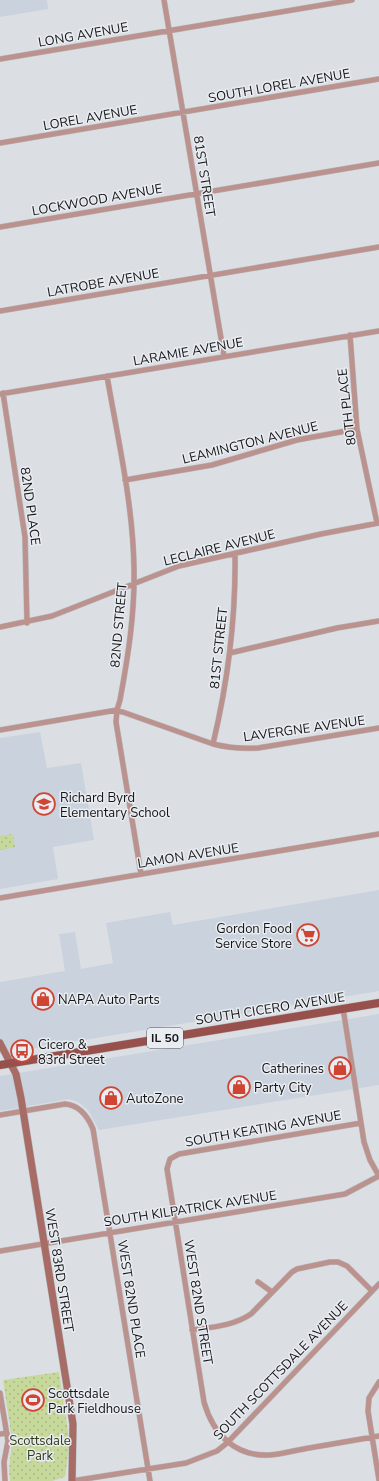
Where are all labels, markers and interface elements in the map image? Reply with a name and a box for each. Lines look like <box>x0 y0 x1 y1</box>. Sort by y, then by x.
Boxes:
street label: LONG AVENUE <box>37 18 130 52</box>
street label: SOUTH LOREL AVENUE <box>207 65 351 107</box>
street label: LOREL AVENUE <box>42 101 139 135</box>
street label: 81ST STREET <box>189 134 219 218</box>
street label: LOCKWOOD AVENUE <box>30 180 164 220</box>
street label: LATROBE AVENUE <box>46 264 161 302</box>
street label: LARAMIE AVENUE <box>132 333 245 371</box>
street label: 80TH PLACE <box>333 367 361 446</box>
street label: LEAMINGTON AVENUE <box>180 417 320 469</box>
street label: 82ND PLACE <box>16 466 44 546</box>
street label: LECLAIRE AVENUE <box>162 525 277 571</box>
street label: 82ND STREET <box>106 582 132 668</box>
street label: 81ST STREET <box>206 606 232 690</box>
street label: LAVERGNE AVENUE <box>242 712 366 746</box>
place label: Richard Byrd Elementary School <box>60 789 170 822</box>
school or university icon: Richard Byrd Elementary School <box>31 791 57 817</box>
street label: LAMON AVENUE <box>136 839 240 873</box>
place label: Gordon Food Service Store <box>215 920 292 953</box>
supermarket icon: Gordon Food Service Store <box>295 922 321 948</box>
shop icon: NAPA Auto Parts <box>30 986 56 1012</box>
street label: SOUTH CICERO AVENUE <box>194 988 346 1030</box>
place label: NAPA Auto Parts <box>58 991 160 1009</box>
road number: IL 50 <box>147 1028 183 1048</box>
place label: Cicero & 83rd Street <box>38 1036 105 1069</box>
bus stop icon: Cicero & 83rd Street <box>9 1038 35 1064</box>
shop icon: Catherines <box>327 1055 353 1081</box>
place label: Catherines <box>262 1060 324 1078</box>
shop icon: Party City <box>226 1074 252 1100</box>
place label: Party City <box>254 1079 312 1097</box>
shop icon: AutoZone <box>98 1085 124 1111</box>
place label: AutoZone <box>126 1090 184 1108</box>
street label: SOUTH KEATING AVENUE <box>184 1106 343 1152</box>
street label: SOUTH KILPATRICK AVENUE <box>102 1186 278 1232</box>
street label: WEST 83RD STREET <box>40 1207 78 1334</box>
street label: WEST 82ND STREET <box>179 1238 217 1366</box>
street label: WEST 82ND PLACE <box>113 1239 149 1360</box>
street label: SOUTH SCOTTSDALE AVENUE <box>209 1297 352 1444</box>
place label: Scottsdale Park Fieldhouse <box>48 1385 141 1418</box>
sports icon: Scottsdale Park Fieldhouse <box>20 1387 46 1413</box>
park label: Scottsdale Park <box>9 1432 71 1465</box>

